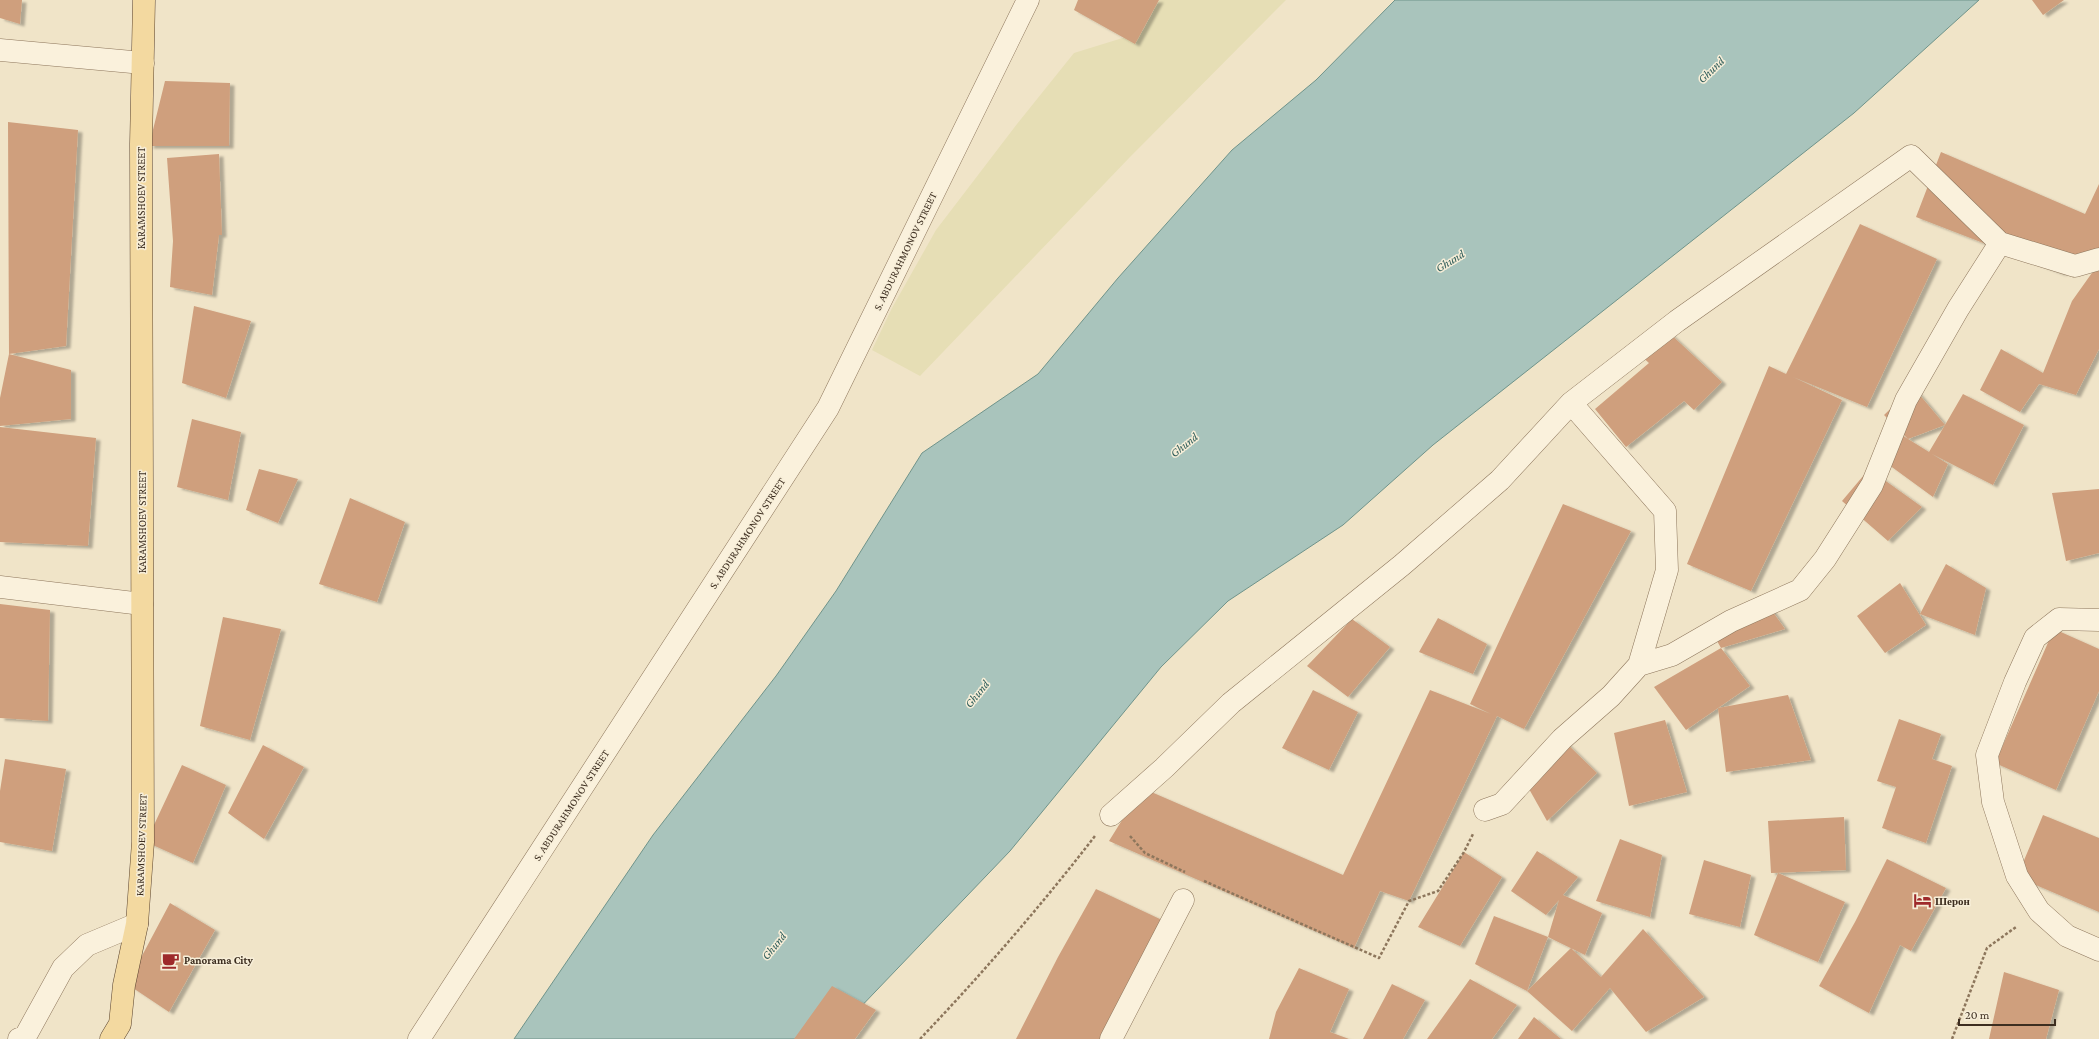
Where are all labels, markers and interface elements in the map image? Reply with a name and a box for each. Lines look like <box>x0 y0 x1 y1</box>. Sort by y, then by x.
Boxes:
water label: Ghund <box>1695 54 1727 86</box>
street label: KARAMSHOEV STREET <box>135 147 147 249</box>
street label: S. ABDURAHMONOV STREET <box>871 190 939 312</box>
water label: Ghund <box>1433 247 1467 275</box>
water label: Ghund <box>1167 430 1201 460</box>
street label: KARAMSHOEV STREET <box>136 471 148 573</box>
street label: S. ABDURAHMONOV STREET <box>707 475 787 591</box>
water label: Ghund <box>962 677 992 710</box>
street label: S. ABDURAHMONOV STREET <box>531 747 611 863</box>
street label: KARAMSHOEV STREET <box>133 794 149 896</box>
hotel icon: Шерон <box>1912 891 1932 911</box>
place label: Шерон <box>1935 895 1971 907</box>
water label: Ghund <box>759 929 789 962</box>
cafe icon: Panorama City <box>161 950 181 970</box>
place label: Panorama City <box>184 954 253 966</box>
scale bar <box>1959 1001 2055 1027</box>
text: 20 m <box>1965 1008 1990 1022</box>

